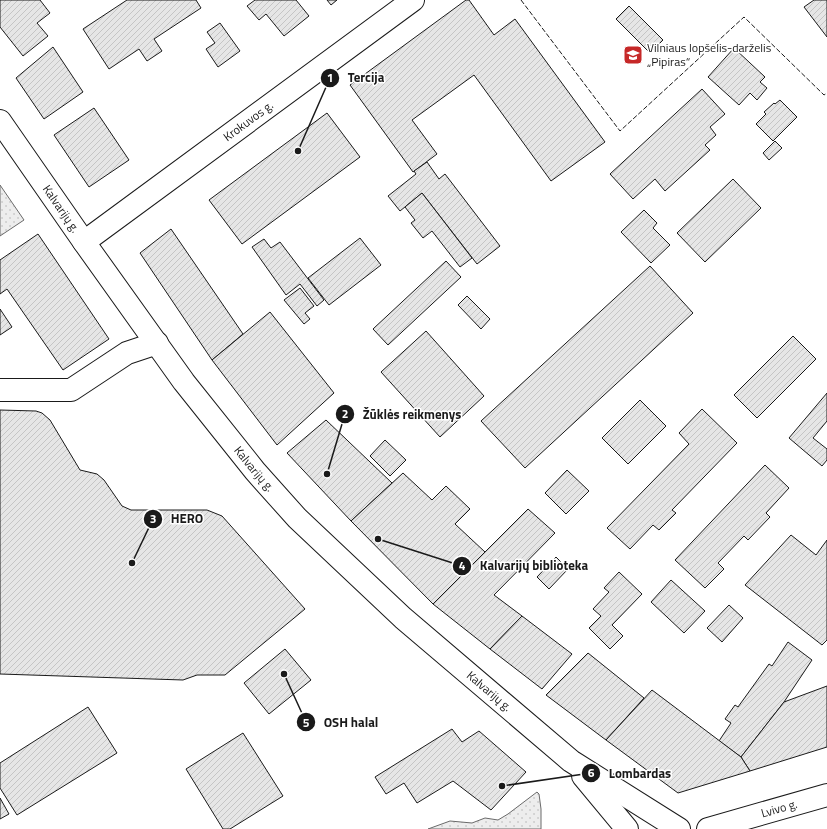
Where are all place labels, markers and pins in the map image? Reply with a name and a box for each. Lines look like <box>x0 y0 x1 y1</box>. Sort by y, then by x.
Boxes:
place label: Vilniaus lopšelis-darželis „Pipiras“ <box>647 38 772 71</box>
school or university icon: Vilniaus lopšelis-darželis „Pipiras“ <box>622 44 644 66</box>
callout: Tercija <box>320 65 392 90</box>
callout: Žūklės reikmenys <box>335 401 469 426</box>
callout: HERO <box>143 506 212 531</box>
callout: Kalvarijų biblioteka <box>452 553 596 578</box>
callout: OSH halal <box>296 710 386 735</box>
callout: Lombardas <box>581 761 679 786</box>

